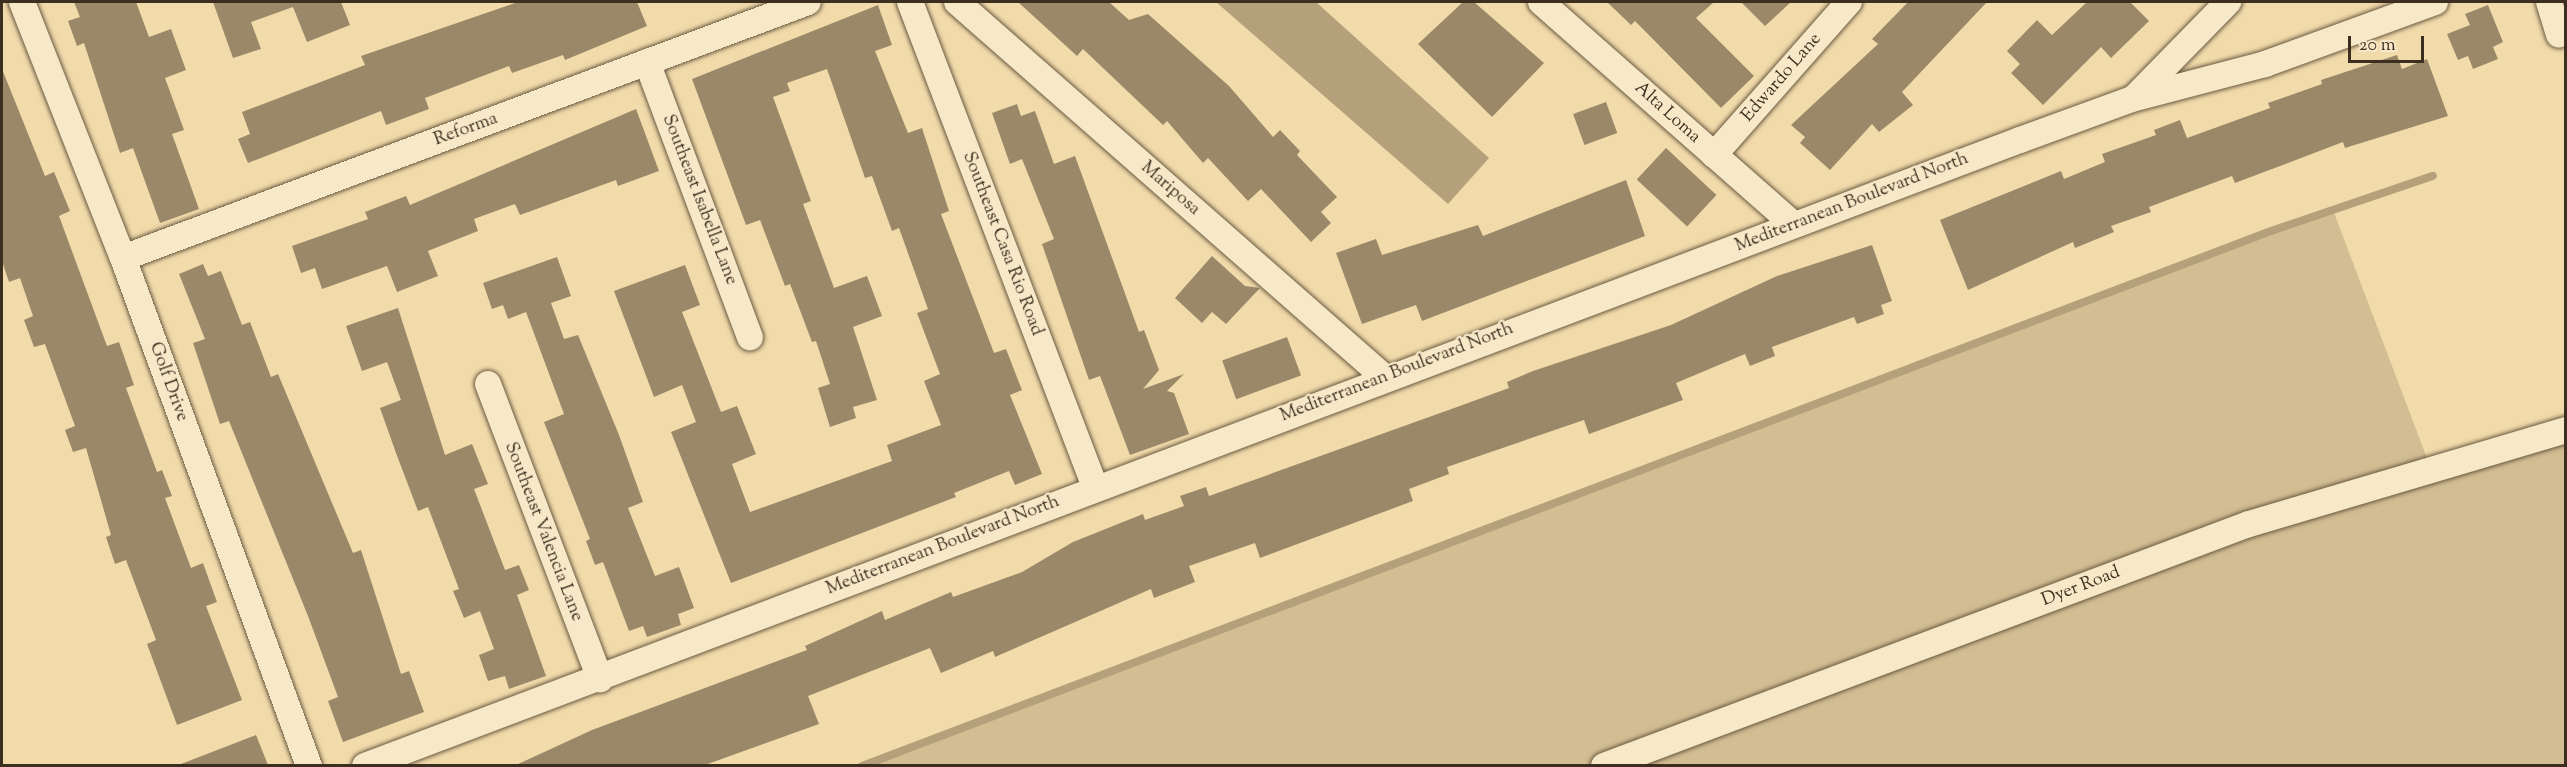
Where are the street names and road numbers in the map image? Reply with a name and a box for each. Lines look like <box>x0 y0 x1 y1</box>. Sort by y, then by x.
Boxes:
street label: Edwardo Lane <box>1738 29 1826 127</box>
street label: Alta Loma <box>1629 78 1705 148</box>
street label: Reforma <box>431 108 501 152</box>
street label: Southeast Isabella Lane <box>657 112 741 288</box>
street label: Mediterranean Boulevard North <box>1732 148 1972 258</box>
street label: Southeast Casa Rio Road <box>957 149 1047 339</box>
street label: Mariposa <box>1136 157 1204 221</box>
street label: Mediterranean Boulevard North <box>1277 318 1517 428</box>
street label: Golf Drive <box>144 339 192 425</box>
street label: Southeast Valencia Lane <box>499 439 587 625</box>
street label: Mediterranean Boulevard North <box>823 491 1063 601</box>
street label: Dyer Road <box>2039 562 2123 612</box>

